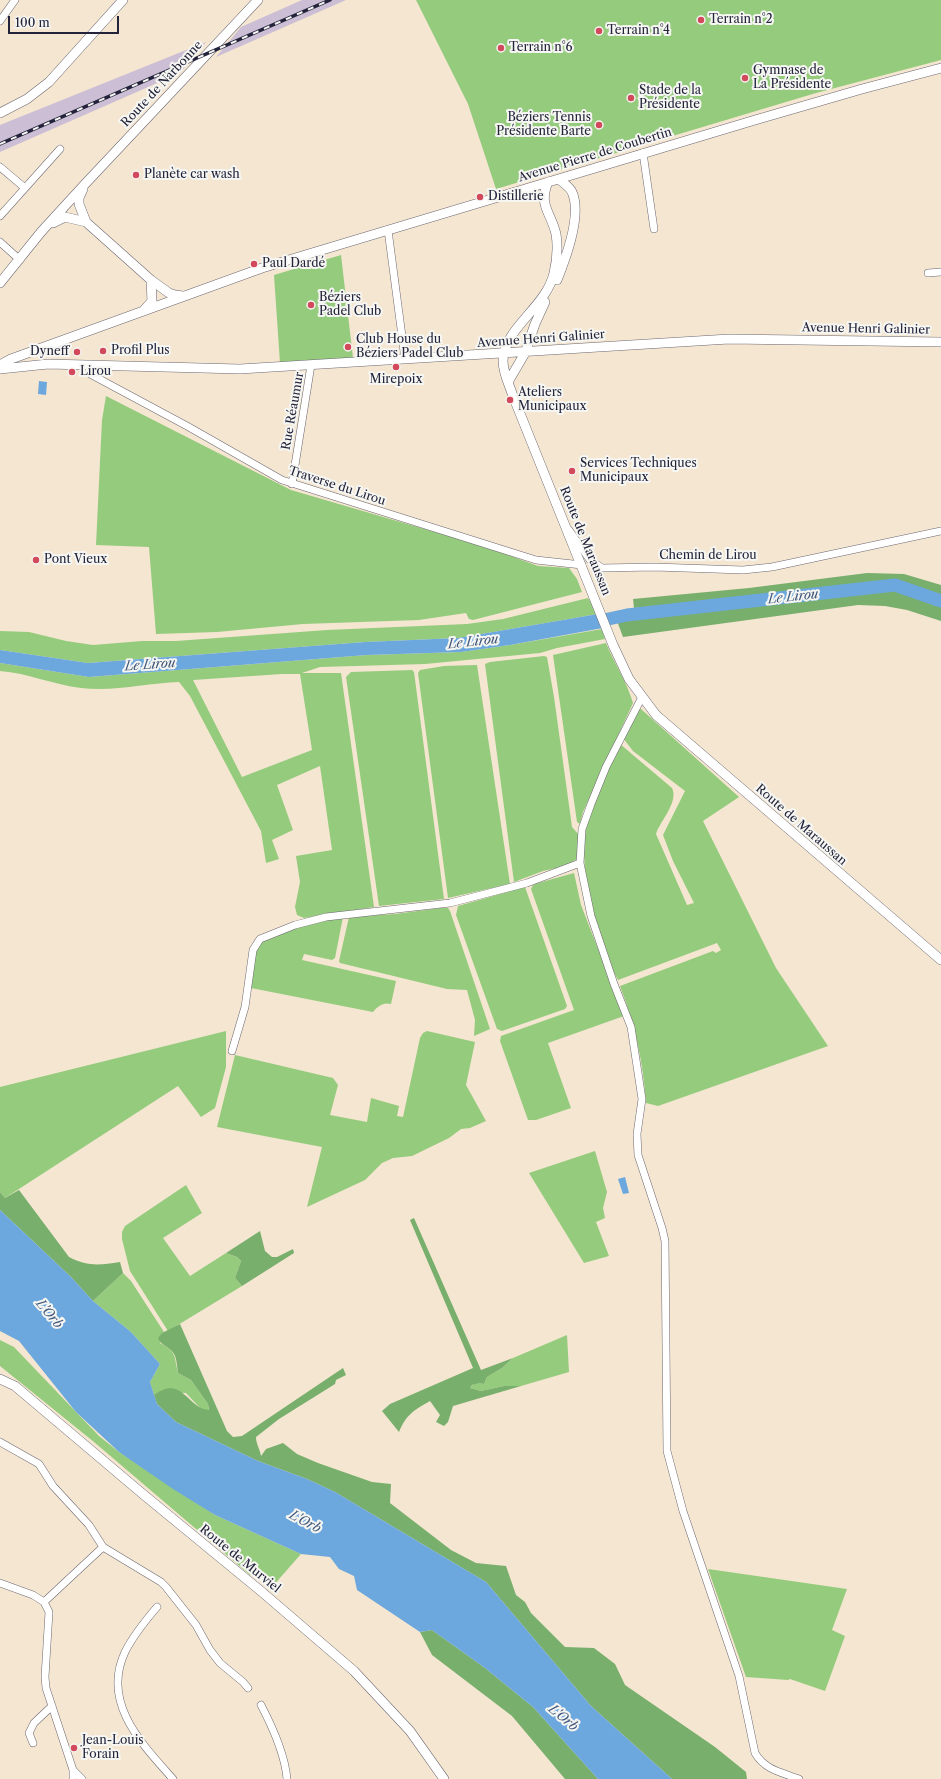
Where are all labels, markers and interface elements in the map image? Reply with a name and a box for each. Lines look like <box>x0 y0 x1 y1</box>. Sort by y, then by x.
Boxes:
scale bar <box>10 8 121 34</box>
place label: Terrain n°2 <box>709 13 773 27</box>
text: 100 m <box>15 15 50 30</box>
marker: Terrain n°2 <box>696 15 706 25</box>
place label: Terrain n°4 <box>607 24 670 38</box>
marker: Terrain n°4 <box>594 26 604 36</box>
street label: Route de Narbonne <box>118 38 206 130</box>
place label: Terrain n°6 <box>509 41 572 55</box>
marker: Terrain n°6 <box>496 43 506 53</box>
place label: Gymnase de La Présidente <box>753 64 831 92</box>
marker: Gymnase de La Présidente <box>740 73 750 83</box>
place label: Stade de la Présidente <box>639 84 701 112</box>
marker: Stade de la Présidente <box>626 93 636 103</box>
place label: Béziers Tennis Présidente Barte <box>496 111 591 139</box>
marker: Béziers Tennis Présidente Barte <box>594 120 604 130</box>
street label: Avenue Pierre de Coubertin <box>517 125 673 185</box>
place label: Planète car wash <box>144 168 240 182</box>
marker: Planète car wash <box>131 170 141 180</box>
place label: Distillerie <box>488 190 544 204</box>
marker: Distillerie <box>475 192 485 202</box>
place label: Paul Dardé <box>262 257 325 271</box>
marker: Paul Dardé <box>249 259 259 269</box>
place label: Béziers Padel Club <box>319 291 381 319</box>
marker: Béziers Padel Club <box>306 300 316 310</box>
street label: Avenue Henri Galinier <box>802 321 930 337</box>
street label: Avenue Henri Galinier <box>477 327 605 351</box>
place label: Club House du Béziers Padel Club <box>356 333 463 361</box>
marker: Club House du Béziers Padel Club <box>343 342 353 352</box>
place label: Profil Plus <box>111 344 170 358</box>
place label: Dyneff <box>30 345 69 359</box>
marker: Profil Plus <box>98 346 108 356</box>
marker: Dyneff <box>72 347 82 357</box>
marker: Mirepoix <box>391 362 401 372</box>
place label: Lirou <box>80 365 111 379</box>
marker: Lirou <box>67 367 77 377</box>
street label: Rue Réaumur <box>279 371 307 451</box>
place label: Mirepoix <box>370 373 422 387</box>
place label: Ateliers Municipaux <box>518 386 587 414</box>
marker: Ateliers Municipaux <box>505 395 515 405</box>
place label: Services Techniques Municipaux <box>580 457 697 485</box>
street label: Traverse du Lirou <box>287 463 387 509</box>
marker: Services Techniques Municipaux <box>567 466 577 476</box>
street label: Route de Maraussan <box>557 484 613 598</box>
street label: Chemin de Lirou <box>659 549 757 563</box>
place label: Pont Vieux <box>44 553 107 567</box>
marker: Pont Vieux <box>31 555 41 565</box>
water label: Le Lirou <box>767 587 819 607</box>
water label: Le Lirou <box>447 632 499 652</box>
water label: Le Lirou <box>124 655 176 675</box>
street label: Route de Maraussan <box>752 781 850 869</box>
water label: L'Orb <box>32 1296 66 1332</box>
water label: L'Orb <box>287 1507 323 1537</box>
street label: Route de Murviel <box>197 1522 283 1596</box>
water label: L'Orb <box>545 1701 581 1735</box>
place label: Jean-Louis Forain <box>82 1734 144 1762</box>
marker: Jean-Louis Forain <box>69 1743 79 1753</box>

